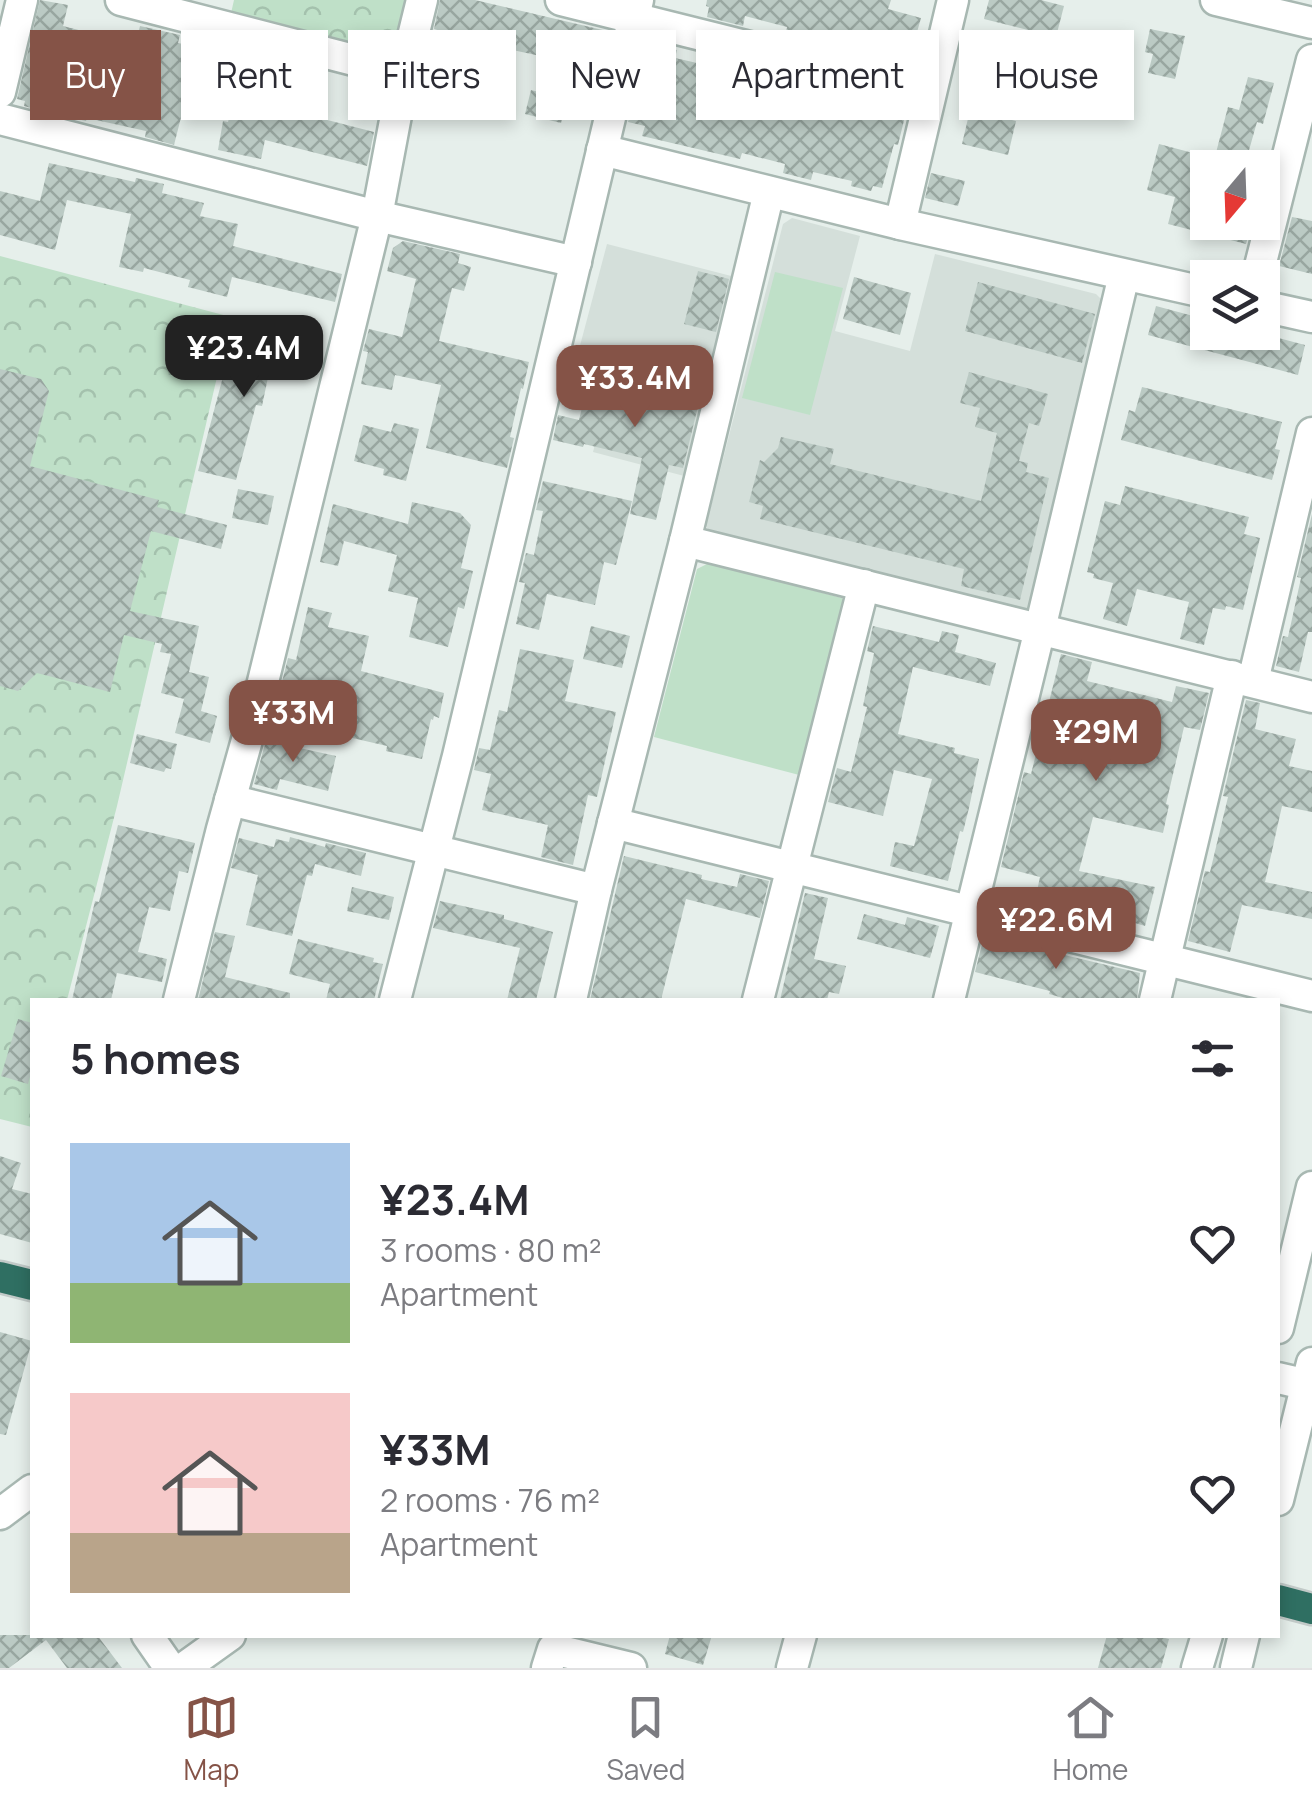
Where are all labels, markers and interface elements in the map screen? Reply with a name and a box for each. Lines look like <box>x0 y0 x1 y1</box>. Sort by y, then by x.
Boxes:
chip: Buy <box>30 30 161 120</box>
chip: Rent <box>181 30 328 120</box>
chip: Filters <box>348 30 516 120</box>
chip: New <box>536 30 676 120</box>
chip: Apartment <box>696 30 939 120</box>
chip: House <box>959 30 1134 120</box>
north arrow <box>1190 150 1280 240</box>
map controls <box>1190 150 1280 350</box>
button: layers <box>1190 260 1280 350</box>
pin: ¥23.4M <box>163 315 325 400</box>
text: ¥23.4M <box>187 325 301 369</box>
pin: ¥33.4M <box>554 345 716 430</box>
text: ¥33.4M <box>578 355 692 399</box>
pin: ¥33M <box>234 680 352 765</box>
text: ¥33M <box>251 690 335 734</box>
pin: ¥29M <box>1037 699 1155 784</box>
text: ¥29M <box>1053 709 1139 753</box>
pin: ¥22.6M <box>975 887 1137 972</box>
text: ¥22.6M <box>999 897 1113 941</box>
text: 5 homes <box>70 1029 241 1087</box>
icon: filters <box>1185 1031 1240 1086</box>
text: ¥23.4M <box>380 1170 529 1228</box>
icon: home <box>150 1183 270 1303</box>
icon: heart <box>1185 1216 1240 1271</box>
text: 3 rooms · 80 m² <box>380 1228 602 1272</box>
text: Apartment <box>380 1272 538 1316</box>
text: ¥33M <box>380 1420 490 1478</box>
icon: home <box>150 1433 270 1553</box>
icon: heart <box>1185 1466 1240 1521</box>
text: 2 rooms · 76 m² <box>380 1478 600 1522</box>
text: Apartment <box>380 1522 538 1566</box>
tab: Map <box>184 1690 239 1788</box>
tab: Saved <box>607 1690 685 1788</box>
tab: Home <box>1053 1690 1128 1788</box>

